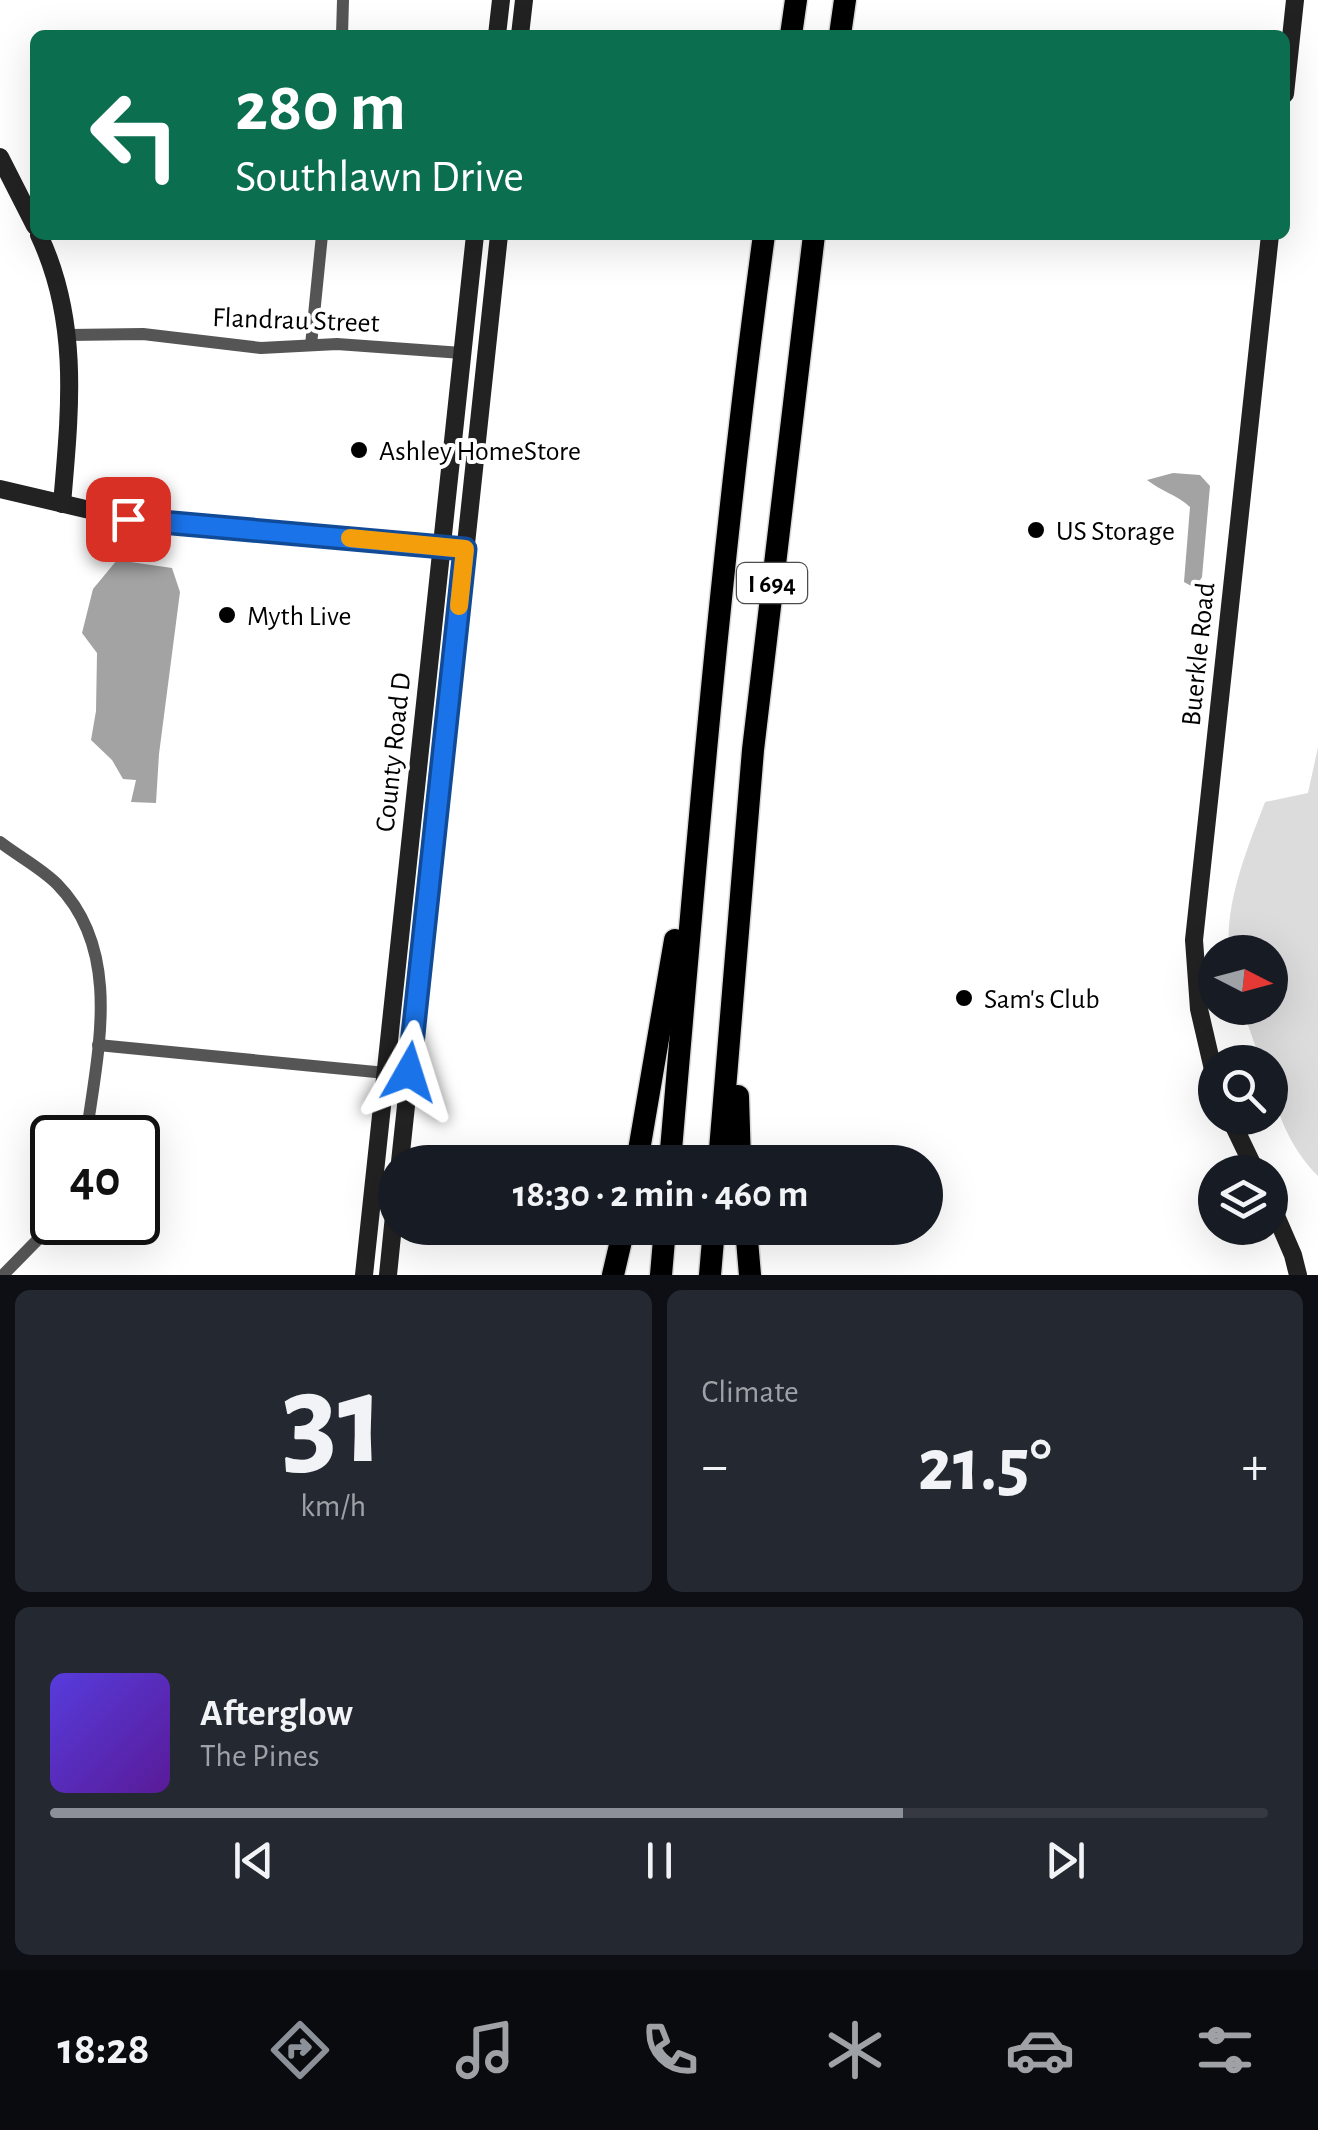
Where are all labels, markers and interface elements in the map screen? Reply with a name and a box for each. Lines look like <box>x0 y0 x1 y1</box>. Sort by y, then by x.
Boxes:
icon: left <box>70 70 200 200</box>
text: 280 m <box>235 73 406 143</box>
text: Southlawn Drive <box>235 155 524 200</box>
street label: Flandrau Street <box>212 304 380 338</box>
place label: Ashley HomeStore <box>379 438 581 466</box>
marker: Ashley HomeStore <box>348 439 370 461</box>
pin <box>86 477 171 562</box>
icon: arrive <box>101 492 156 547</box>
place label: US Storage <box>1056 518 1175 546</box>
marker: US Storage <box>1025 519 1047 541</box>
road number: I 694 <box>737 563 807 603</box>
street label: Buerkle Road <box>1178 581 1220 727</box>
place label: Myth Live <box>247 603 351 631</box>
marker: Myth Live <box>216 604 238 626</box>
street label: County Road D <box>372 671 416 833</box>
north arrow <box>1198 935 1288 1025</box>
map controls <box>1198 935 1288 1245</box>
place label: Sam's Club <box>984 986 1100 1014</box>
marker: Sam's Club <box>953 987 975 1009</box>
position arrow <box>357 1020 461 1124</box>
button: search <box>1198 1045 1288 1135</box>
speed limit sign: 40 <box>30 1115 160 1245</box>
button: layers <box>1198 1155 1288 1245</box>
text: 18:30 · 2 min · 460 m <box>513 1176 808 1214</box>
text: 31 <box>282 1357 385 1487</box>
text: Climate <box>702 1376 799 1408</box>
text: 21.5° <box>918 1429 1052 1504</box>
text: − <box>702 1439 728 1494</box>
text: + <box>1242 1439 1268 1494</box>
text: km/h <box>300 1490 366 1522</box>
text: Afterglow <box>200 1695 353 1733</box>
text: The Pines <box>200 1740 320 1772</box>
icon: previous <box>226 1833 281 1888</box>
icon: pause <box>632 1833 687 1888</box>
icon: next <box>1038 1833 1093 1888</box>
icon: directions <box>265 2015 335 2085</box>
icon: music <box>450 2015 520 2085</box>
icon: phone <box>635 2015 705 2085</box>
icon: climate <box>820 2015 890 2085</box>
icon: car <box>1005 2015 1075 2085</box>
icon: filters <box>1190 2015 1260 2085</box>
text: 18:28 <box>58 2027 150 2072</box>

